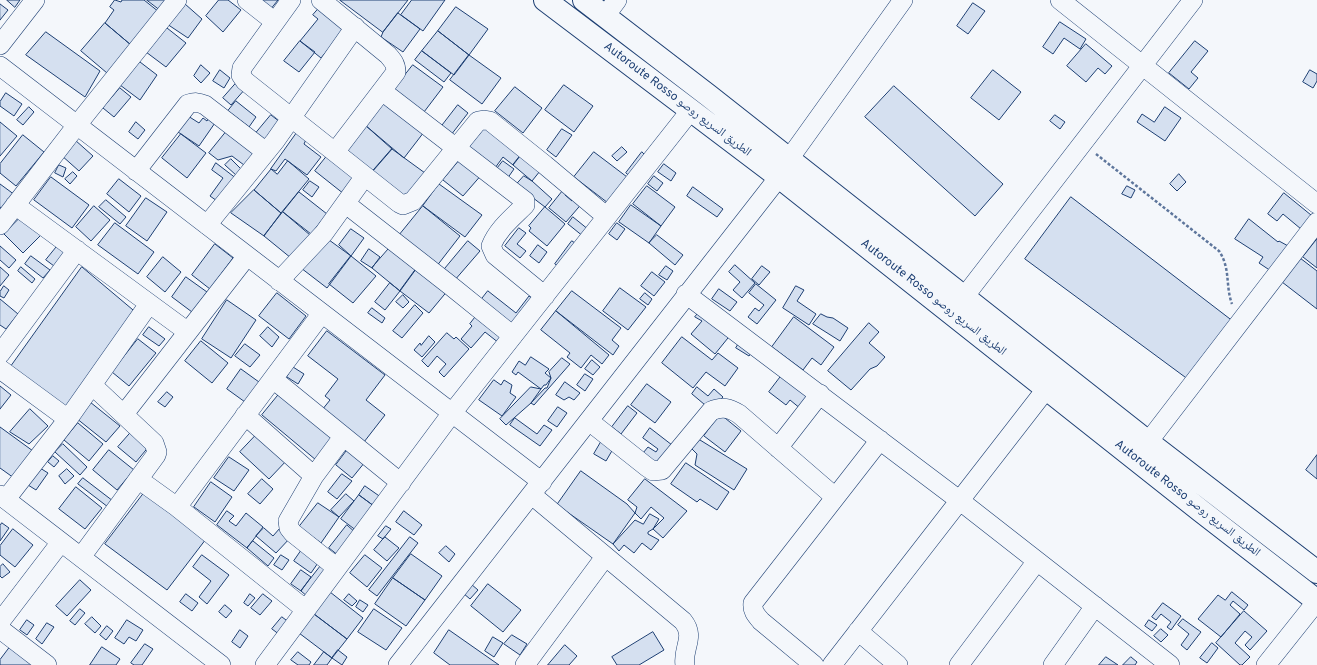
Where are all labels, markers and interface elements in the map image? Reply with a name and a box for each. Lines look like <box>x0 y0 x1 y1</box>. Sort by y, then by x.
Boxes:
street label: Autoroute Rosso الطريق السريع روصو <box>600 40 754 160</box>
street label: Autoroute Rosso الطريق السريع روصو <box>857 237 1009 359</box>
street label: Autoroute Rosso الطريق السريع روصو <box>1111 438 1263 560</box>

